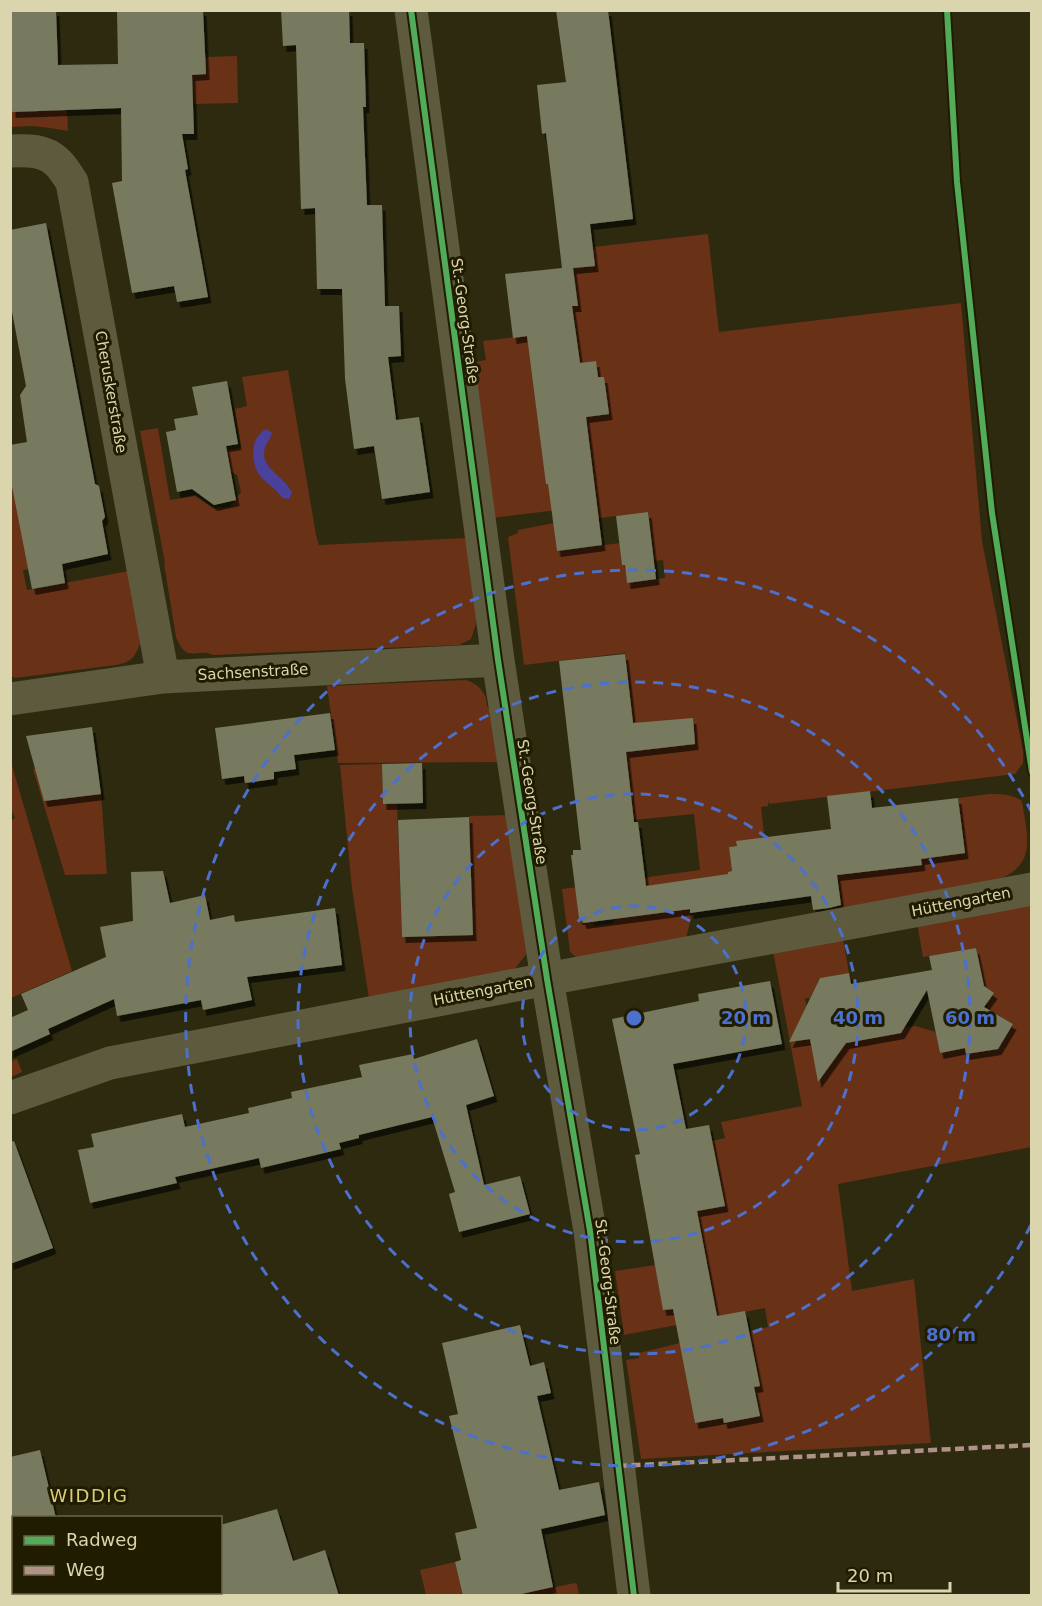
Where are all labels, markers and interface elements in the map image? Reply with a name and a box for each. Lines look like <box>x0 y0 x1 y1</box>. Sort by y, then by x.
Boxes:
street label: St.-Georg-Straße <box>447 257 483 385</box>
street label: Cheruskerstraße <box>91 329 131 455</box>
street label: Sachsenstraße <box>197 660 309 684</box>
street label: St.-Georg-Straße <box>513 738 551 866</box>
street label: Hüttengarten <box>910 884 1012 920</box>
street label: Hüttengarten <box>432 973 534 1009</box>
text: 20 m <box>721 1007 771 1028</box>
text: 40 m <box>833 1007 883 1028</box>
text: 60 m <box>945 1007 995 1028</box>
centre of rings <box>624 1008 644 1028</box>
street label: St.-Georg-Straße <box>591 1218 625 1346</box>
text: 80 m <box>926 1324 976 1345</box>
district label: WIDDIG <box>49 1485 129 1506</box>
legend <box>12 1516 222 1594</box>
text: Radweg <box>66 1529 138 1550</box>
scale bar <box>838 1555 950 1593</box>
text: Weg <box>66 1559 105 1580</box>
text: 20 m <box>847 1565 893 1586</box>

